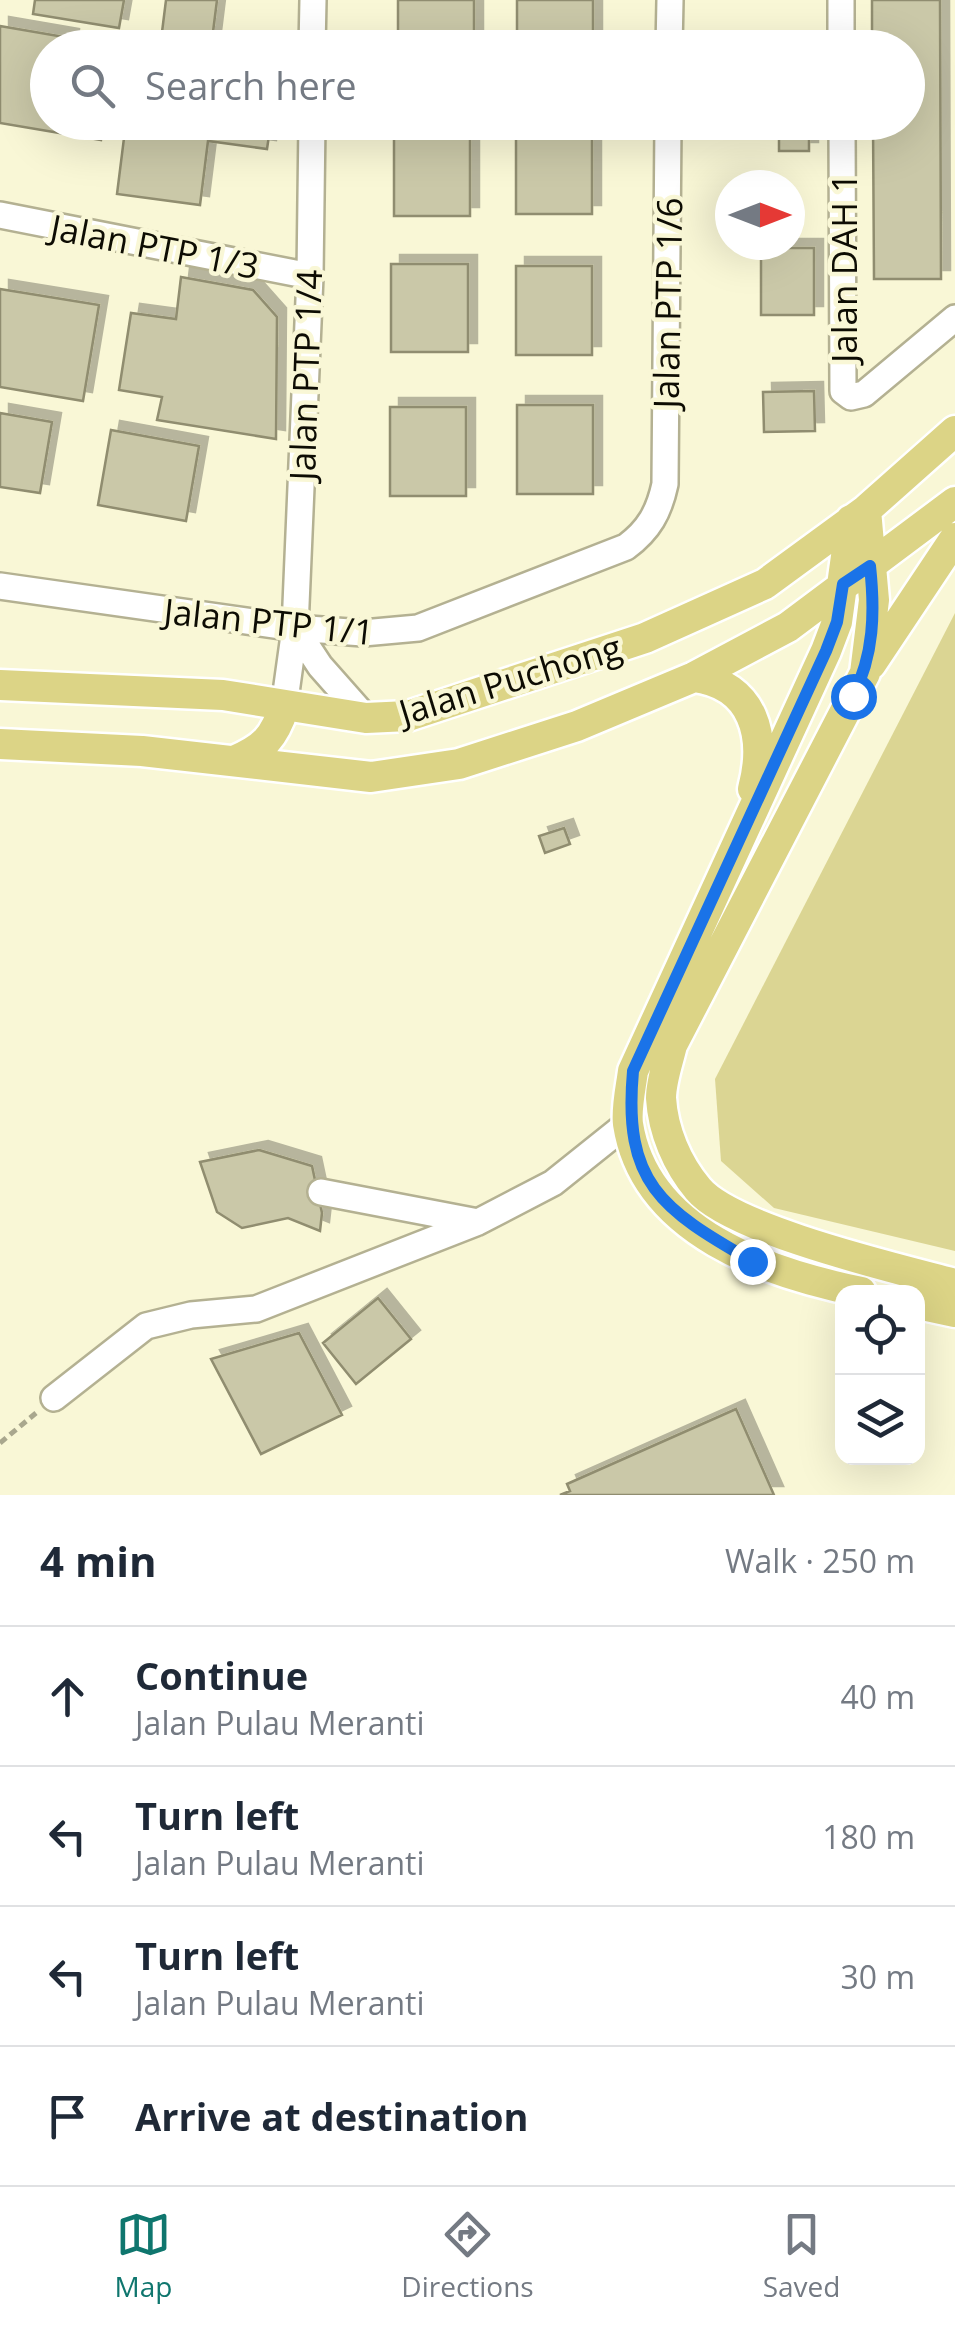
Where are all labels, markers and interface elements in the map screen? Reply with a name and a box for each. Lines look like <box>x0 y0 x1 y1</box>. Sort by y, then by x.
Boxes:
search box <box>30 30 925 140</box>
icon: search <box>65 58 120 113</box>
text: Search here <box>145 59 357 111</box>
north arrow <box>715 170 805 260</box>
street label: Jalan DAH 1 <box>820 173 867 366</box>
street label: Jalan PTP 1/6 <box>642 197 692 412</box>
street label: Jalan PTP 1/3 <box>44 202 263 289</box>
street label: Jalan PTP 1/4 <box>278 269 332 484</box>
street label: Jalan PTP 1/1 <box>159 586 376 655</box>
street label: Jalan Puchong <box>390 623 627 736</box>
route start <box>831 674 877 720</box>
route end <box>730 1239 776 1285</box>
map controls <box>835 1285 925 1465</box>
button: locate <box>835 1285 925 1375</box>
button: layers <box>835 1375 925 1465</box>
text: 4 min <box>40 1532 157 1589</box>
text: Walk · 250 m <box>725 1539 915 1582</box>
text: Continue <box>135 1649 308 1701</box>
icon: ahead <box>40 1669 95 1724</box>
text: 40 m <box>840 1675 915 1718</box>
text: Jalan Pulau Meranti <box>135 1701 425 1744</box>
text: Turn left <box>135 1789 299 1841</box>
icon: left <box>40 1809 95 1864</box>
text: 180 m <box>822 1815 915 1858</box>
text: Jalan Pulau Meranti <box>135 1841 425 1884</box>
text: Turn left <box>135 1929 299 1981</box>
icon: left <box>40 1949 95 2004</box>
text: 30 m <box>840 1955 915 1998</box>
text: Jalan Pulau Meranti <box>135 1981 425 2024</box>
icon: arrive <box>40 2089 95 2144</box>
text: Arrive at destination <box>135 2090 529 2142</box>
tab: Map <box>114 2207 172 2305</box>
tab: Directions <box>401 2207 534 2305</box>
tab: Saved <box>763 2207 840 2305</box>

